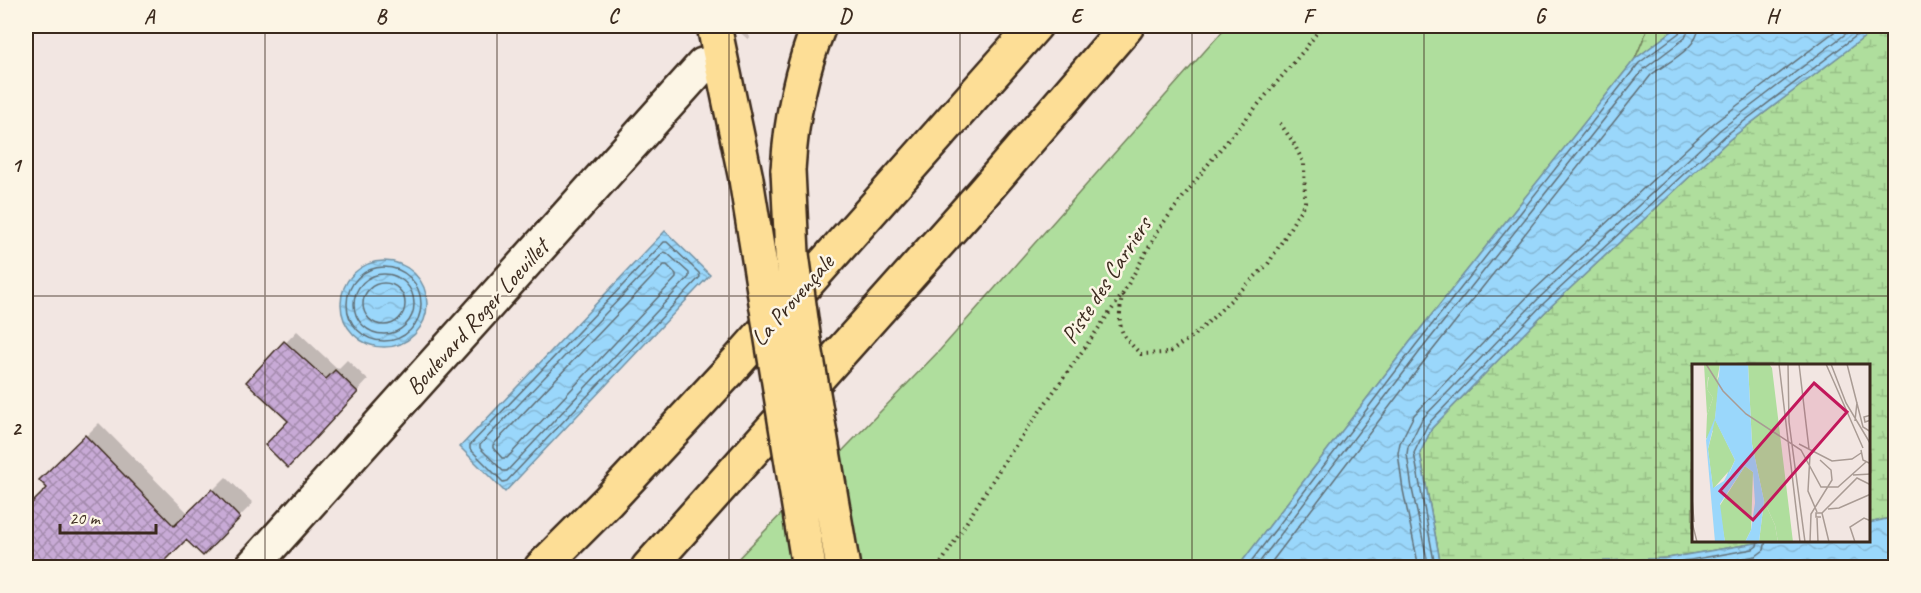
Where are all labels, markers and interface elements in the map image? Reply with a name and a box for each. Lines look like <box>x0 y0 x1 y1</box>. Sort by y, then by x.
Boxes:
text: A <box>144 4 156 29</box>
text: B <box>376 4 388 29</box>
text: C <box>608 4 620 29</box>
text: D <box>839 4 853 29</box>
text: E <box>1071 4 1085 29</box>
text: F <box>1303 4 1317 29</box>
text: G <box>1535 4 1548 29</box>
text: H <box>1766 4 1781 29</box>
text: 1 <box>12 153 23 178</box>
street label: Piste des Carriers <box>1054 209 1159 349</box>
street label: Boulevard Roger Loeuillet <box>399 231 557 401</box>
street label: La Provençale <box>744 246 841 352</box>
inset map <box>1692 364 1870 542</box>
text: 2 <box>12 416 23 441</box>
scale bar <box>60 497 156 535</box>
text: 20 m <box>69 507 102 529</box>

